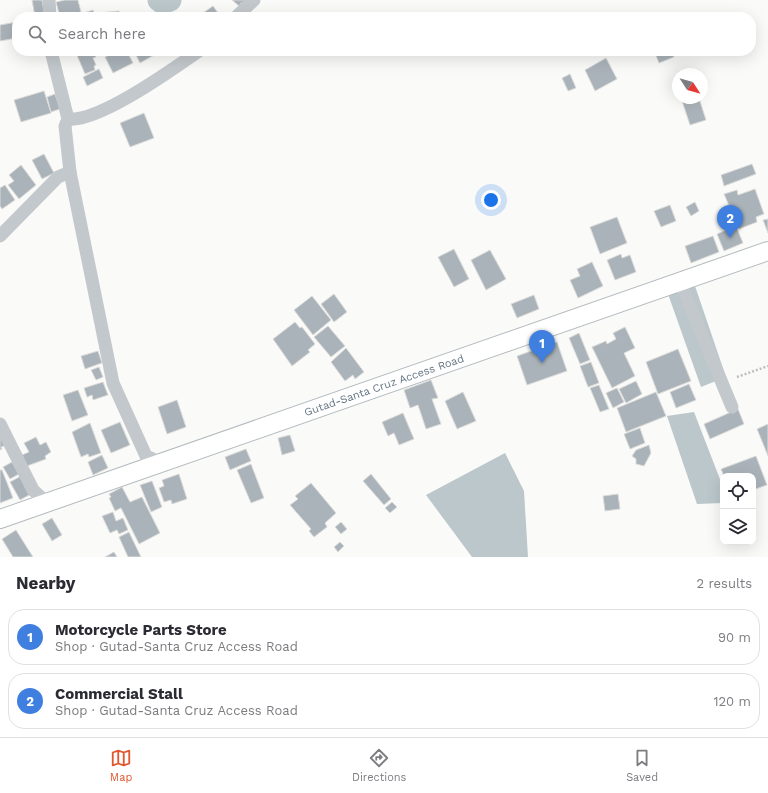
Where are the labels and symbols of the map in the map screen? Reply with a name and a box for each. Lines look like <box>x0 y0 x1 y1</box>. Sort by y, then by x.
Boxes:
north arrow <box>672 68 708 104</box>
your location <box>481 190 501 210</box>
pin: 2 <box>717 205 743 238</box>
pin: 1 <box>529 330 555 363</box>
street label: Gutad-Santa Cruz Access Road <box>303 352 466 419</box>

